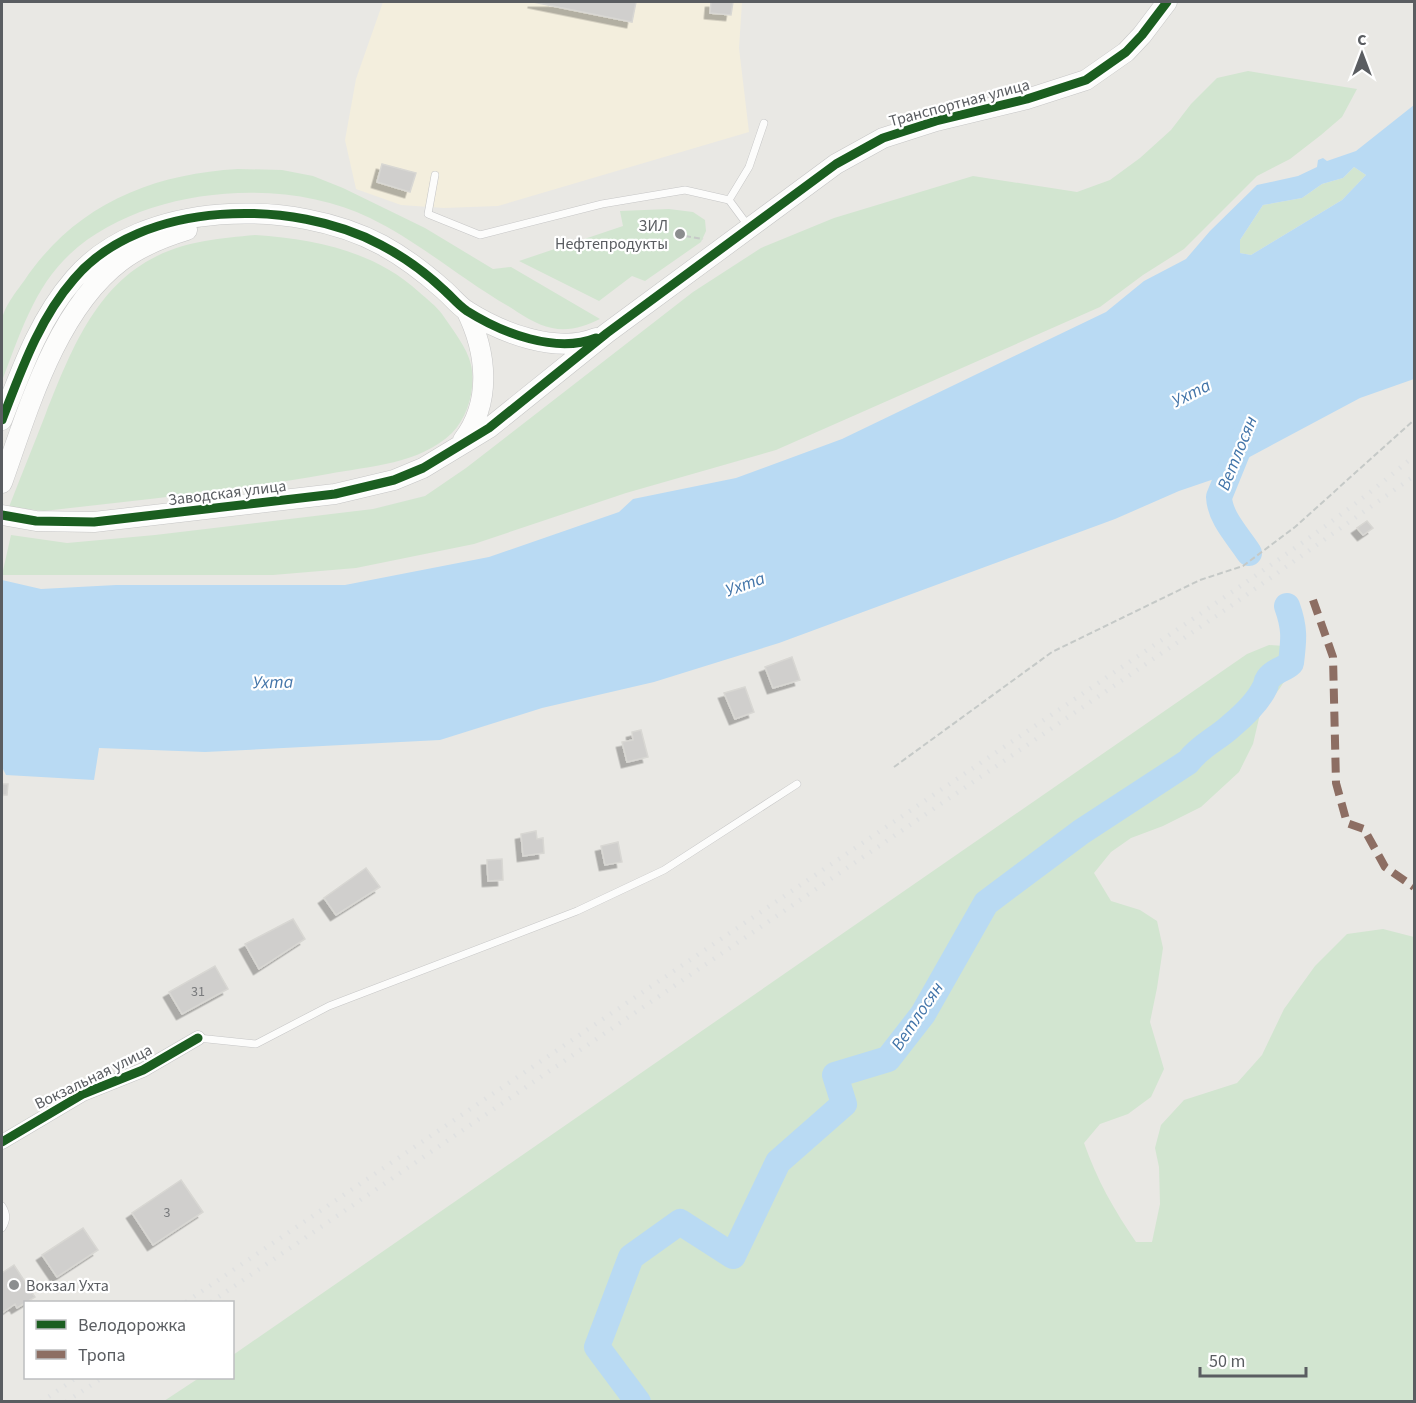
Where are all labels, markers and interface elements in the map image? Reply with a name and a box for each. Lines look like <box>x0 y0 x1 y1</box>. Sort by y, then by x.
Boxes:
north arrow <box>1332 24 1392 84</box>
text: С <box>1357 29 1367 51</box>
street label: Транспортная улица <box>886 74 1032 132</box>
place label: ЗИЛ Нефтепродукты <box>555 215 668 255</box>
marker: ЗИЛ Нефтепродукты <box>673 227 687 241</box>
water label: Ухта <box>1168 373 1215 414</box>
water label: Ветлосян <box>1211 412 1264 494</box>
street label: Заводская улица <box>167 475 287 511</box>
water label: Ухта <box>722 566 769 603</box>
water label: Ухта <box>253 670 294 695</box>
water label: Ветлосян <box>885 977 950 1056</box>
house number: 31 <box>191 982 205 1002</box>
street label: Вокзальная улица <box>31 1039 156 1115</box>
house number: 3 <box>164 1203 171 1223</box>
place label: Вокзал Ухта <box>26 1275 109 1297</box>
marker: Вокзал Ухта <box>7 1278 21 1292</box>
legend <box>24 1301 234 1379</box>
text: Велодорожка <box>78 1313 186 1338</box>
scale bar <box>1200 1340 1306 1378</box>
text: Тропа <box>78 1343 126 1368</box>
text: 50 m <box>1209 1349 1245 1374</box>

